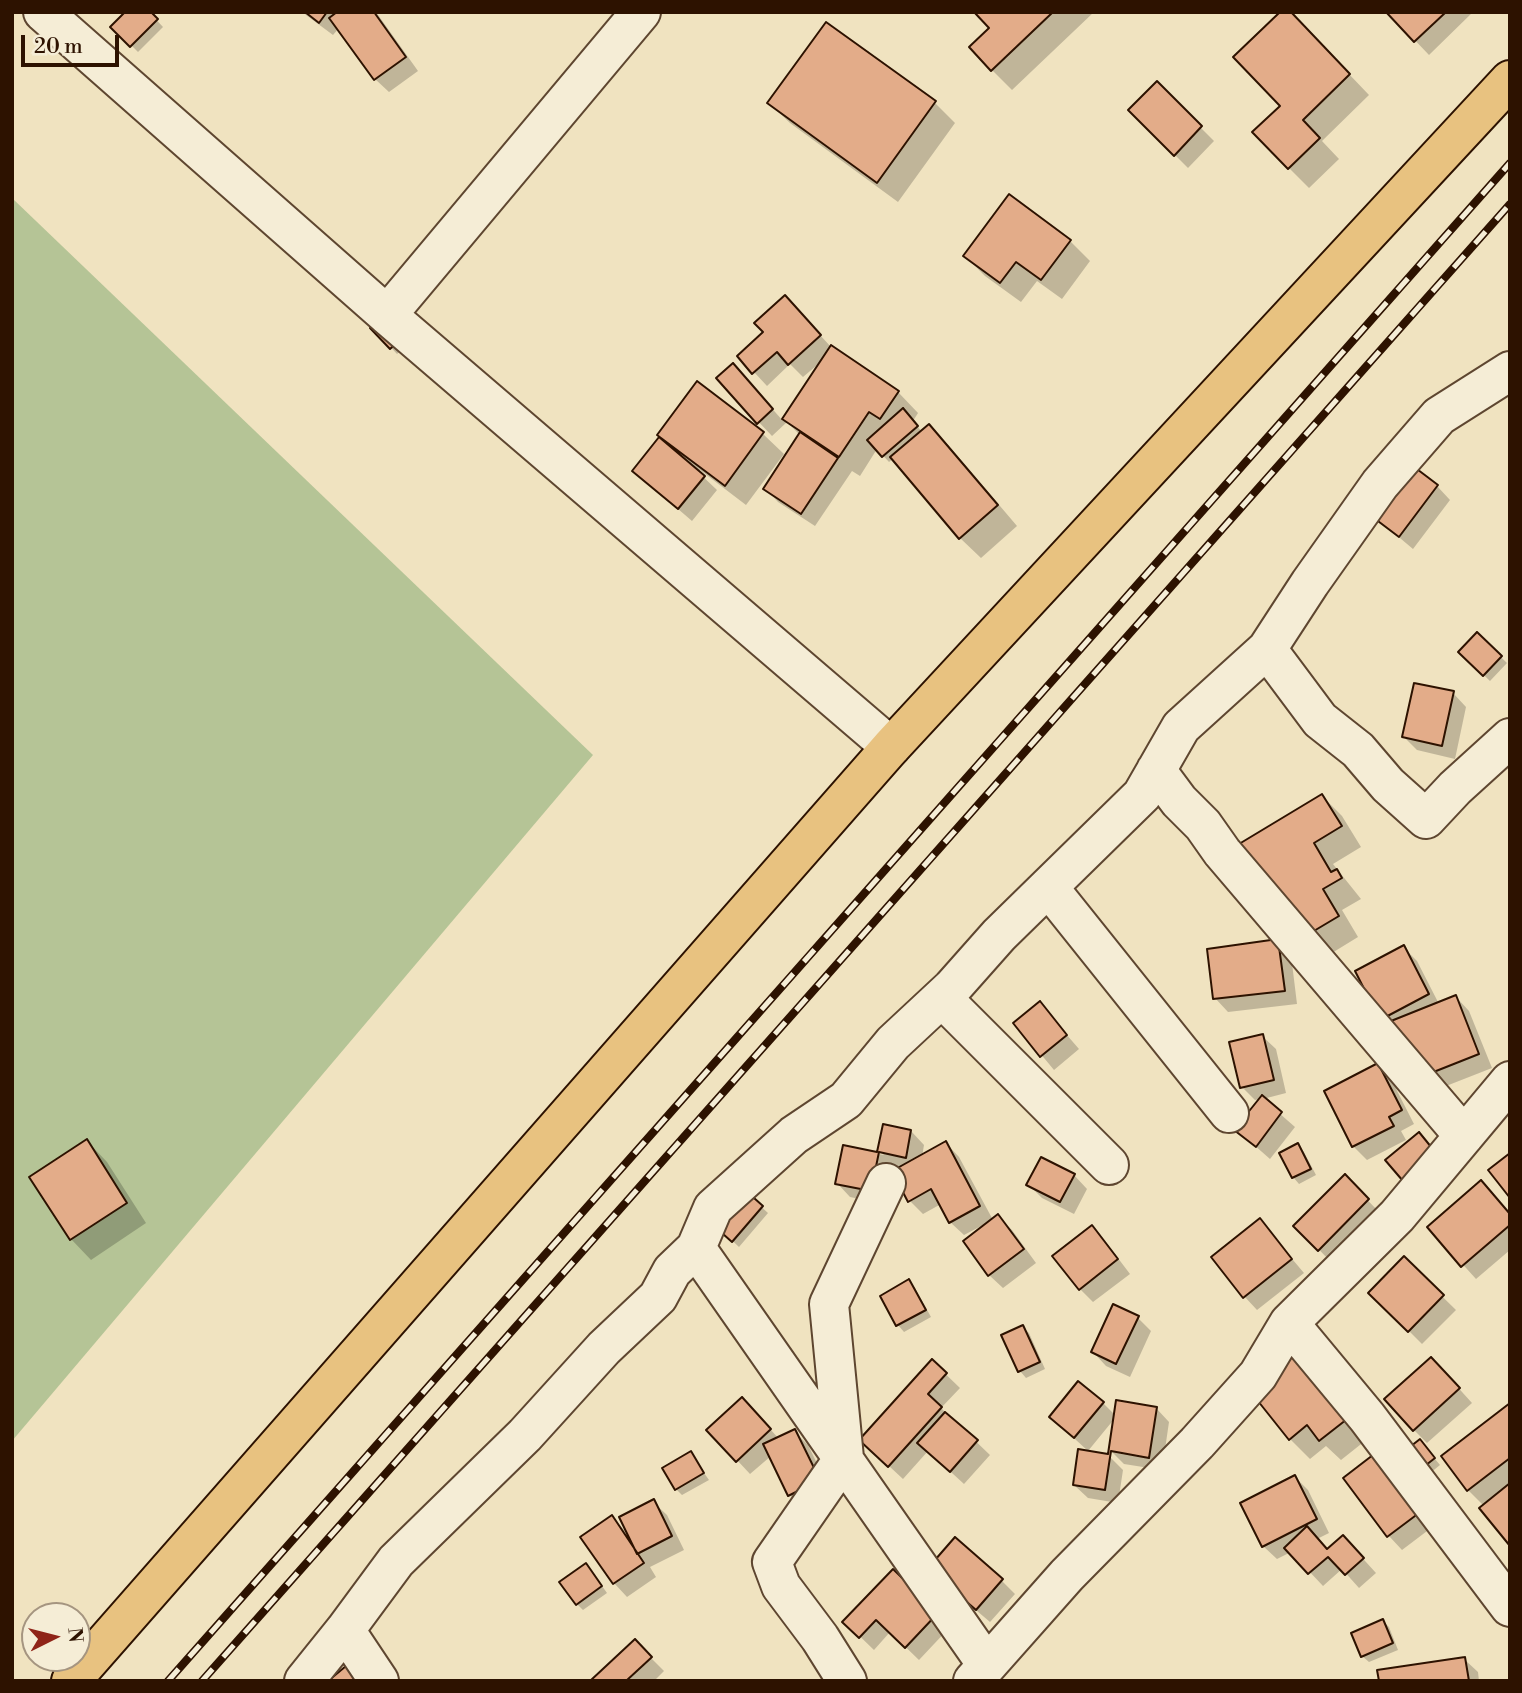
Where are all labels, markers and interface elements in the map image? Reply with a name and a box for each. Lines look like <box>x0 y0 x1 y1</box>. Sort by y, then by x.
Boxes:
scale bar <box>24 21 122 65</box>
text: 20 m <box>34 34 83 60</box>
north arrow <box>21 1602 91 1672</box>
text: N <box>62 1626 88 1644</box>

